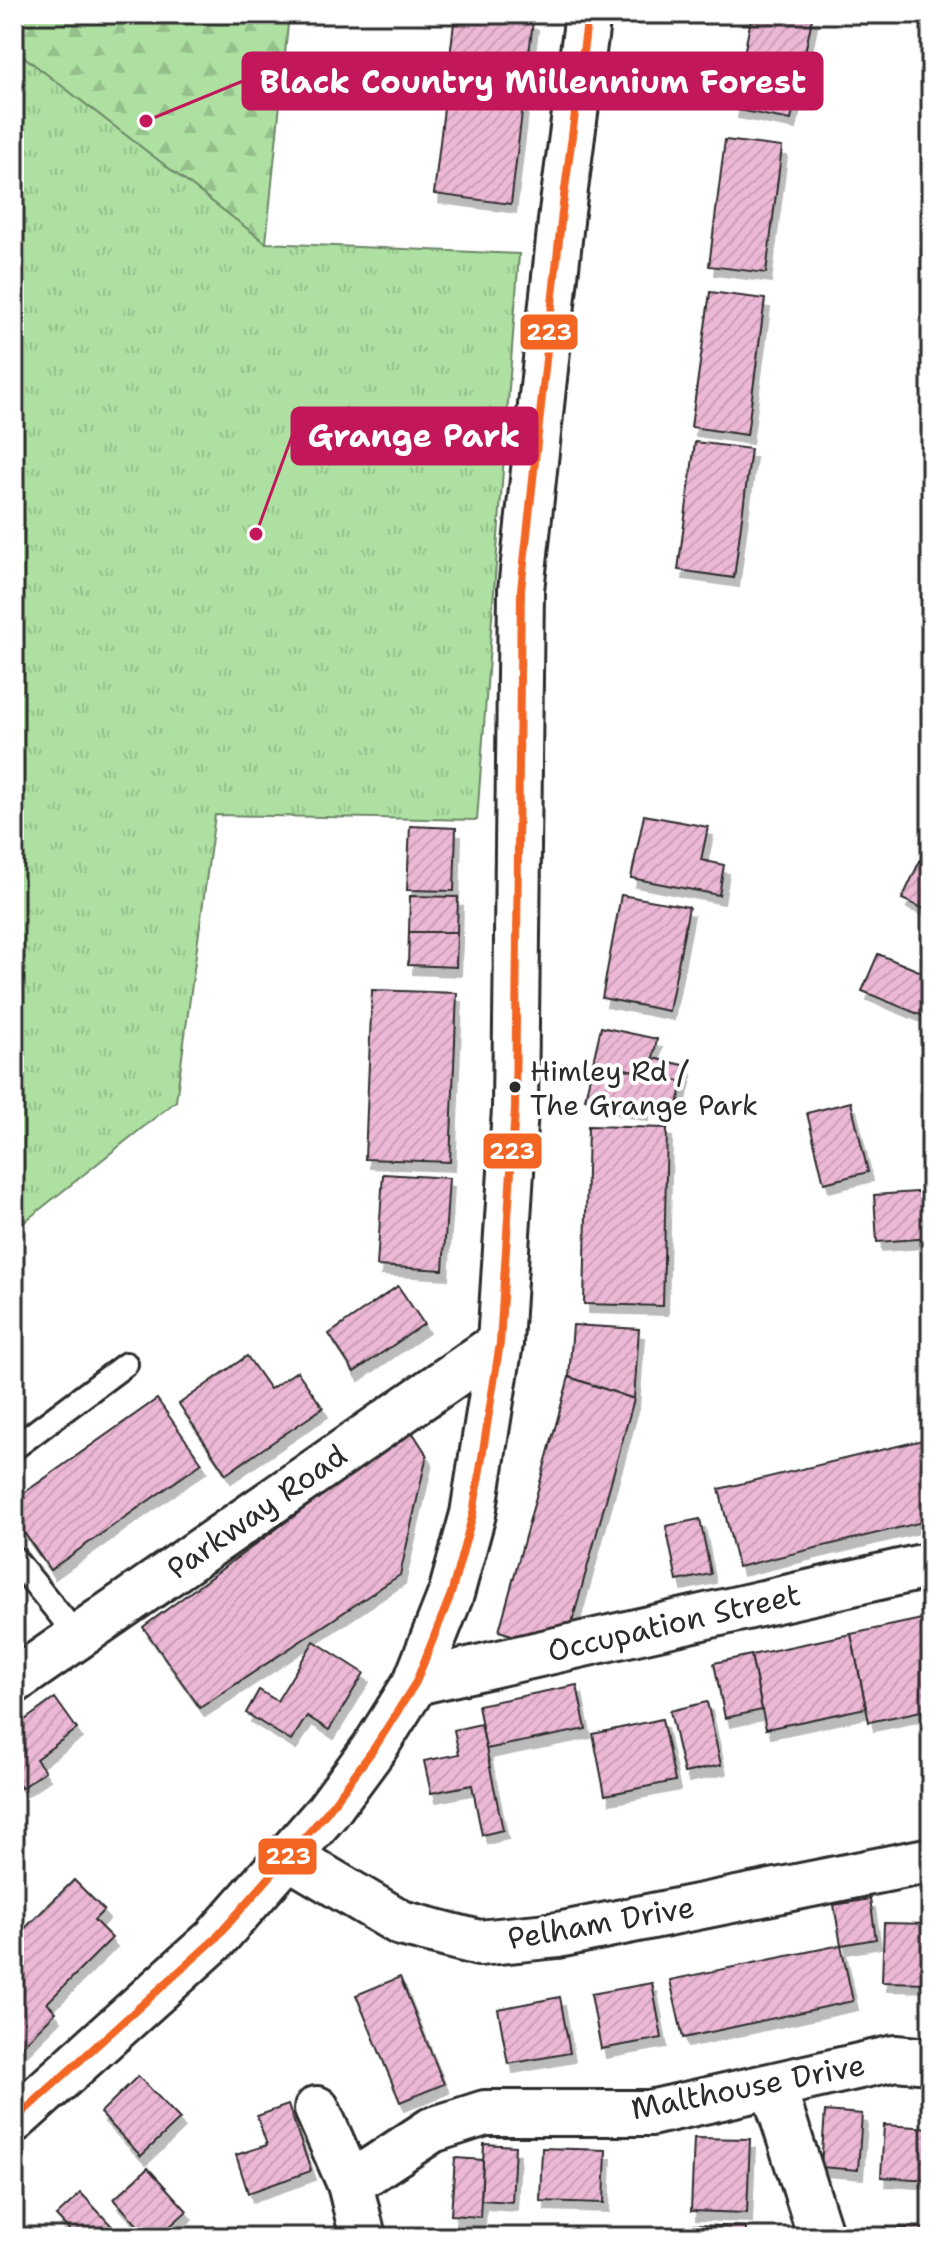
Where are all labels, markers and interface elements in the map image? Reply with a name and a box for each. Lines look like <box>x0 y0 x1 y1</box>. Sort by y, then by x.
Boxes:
callout: Black Country Millennium Forest <box>243 53 822 109</box>
text: Black Country Millennium Forest <box>260 60 806 103</box>
line badge: 223 <box>519 313 579 351</box>
text: 223 <box>526 318 572 347</box>
callout: Grange Park <box>292 408 537 464</box>
text: Grange Park <box>308 414 520 457</box>
place label: Himley Rd / The Grange Park <box>530 1052 758 1124</box>
marker: Himley Rd / The Grange Park <box>507 1079 523 1095</box>
line badge: 223 <box>482 1132 543 1170</box>
text: 223 <box>489 1137 535 1166</box>
street label: Parkway Road <box>159 1434 355 1589</box>
street label: Occupation Street <box>543 1573 804 1672</box>
line badge: 223 <box>257 1837 318 1876</box>
text: 223 <box>265 1842 311 1871</box>
street label: Pelham Drive <box>504 1886 697 1959</box>
street label: Malthouse Drive <box>628 2044 868 2129</box>

